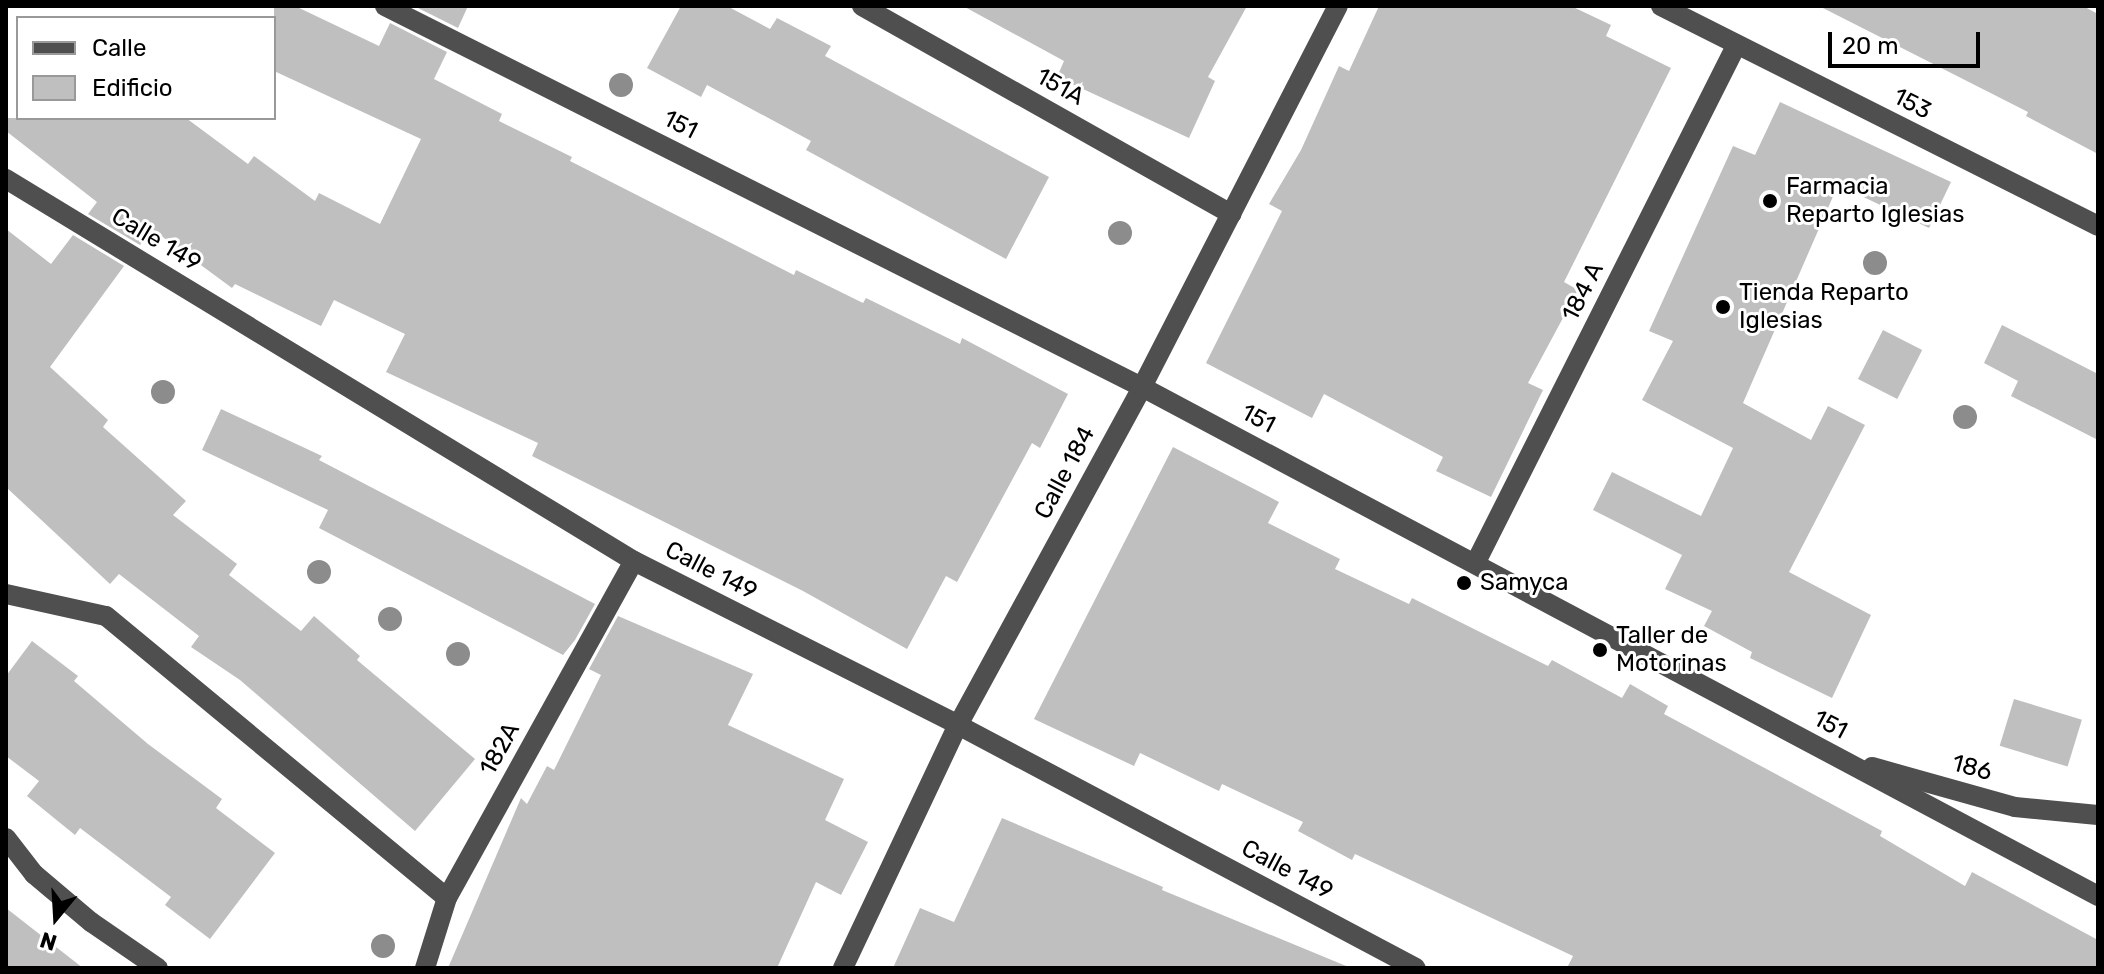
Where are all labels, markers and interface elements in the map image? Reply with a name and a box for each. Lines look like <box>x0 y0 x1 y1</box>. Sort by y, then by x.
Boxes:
legend <box>16 16 276 120</box>
scale bar <box>1832 16 1984 66</box>
text: 20 m <box>1842 32 1899 60</box>
text: Calle <box>92 34 146 62</box>
street label: 151A <box>1031 62 1089 112</box>
text: Edificio <box>92 74 173 102</box>
street label: 153 <box>1888 82 1936 126</box>
street label: 151 <box>658 104 702 146</box>
place label: Farmacia Reparto Iglesias <box>1786 173 1964 229</box>
marker: Farmacia Reparto Iglesias <box>1761 192 1779 210</box>
street label: Calle 149 <box>106 202 206 278</box>
street label: 184 A <box>1556 258 1610 326</box>
place label: Tienda Reparto Iglesias <box>1739 279 1909 335</box>
marker: Tienda Reparto Iglesias <box>1714 298 1732 316</box>
street label: 151 <box>1236 398 1280 440</box>
street label: Calle 184 <box>1029 422 1101 524</box>
street label: Calle 149 <box>660 536 762 606</box>
place label: Samyca <box>1480 569 1568 597</box>
marker: Samyca <box>1455 574 1473 592</box>
place label: Taller de Motorinas <box>1616 622 1727 678</box>
marker: Taller de Motorinas <box>1591 641 1609 659</box>
street label: 151 <box>1808 704 1852 746</box>
street label: 182А <box>474 718 526 780</box>
street label: 186 <box>1949 749 1995 787</box>
street label: Calle 149 <box>1236 834 1338 906</box>
north arrow <box>16 878 96 958</box>
text: N <box>37 926 60 957</box>

